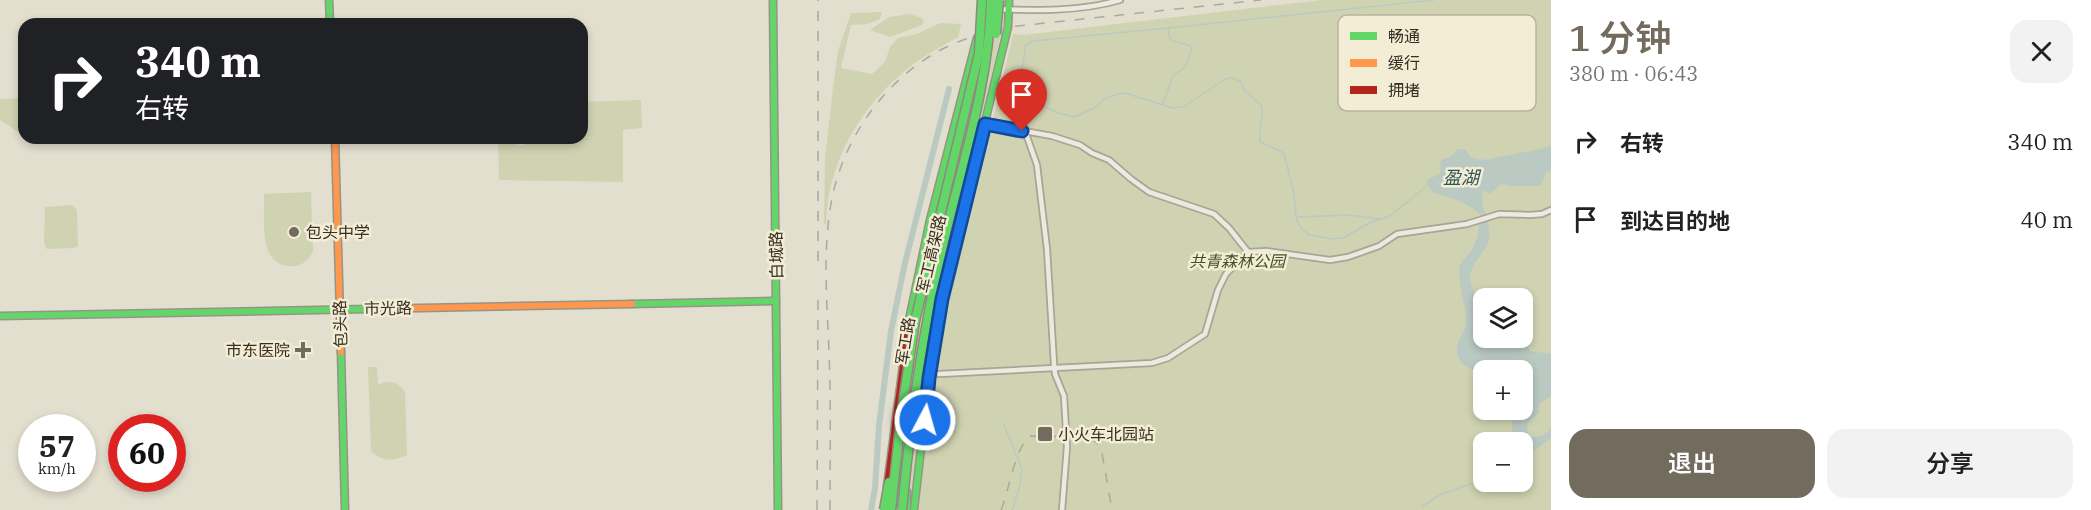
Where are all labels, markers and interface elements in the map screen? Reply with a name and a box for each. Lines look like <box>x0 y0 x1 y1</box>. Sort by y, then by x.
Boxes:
text: 1 分钟 <box>1569 14 1671 61</box>
legend <box>1338 15 1536 111</box>
button: close <box>2010 20 2073 83</box>
text: 畅通 <box>1388 26 1420 46</box>
text: 340 m <box>135 34 261 89</box>
icon: right <box>36 42 114 120</box>
text: 缓行 <box>1388 53 1420 73</box>
text: 380 m · 06:43 <box>1569 60 1698 87</box>
pin <box>996 69 1047 131</box>
icon: arrive <box>1005 78 1038 111</box>
text: 拥堵 <box>1388 80 1420 100</box>
text: 右转 <box>135 90 189 125</box>
icon: right <box>1569 125 1602 158</box>
text: 340 m <box>2007 127 2073 156</box>
text: 右转 <box>1620 128 1664 157</box>
water label: 盈湖 <box>1443 166 1482 189</box>
icon: arrive <box>1569 203 1602 236</box>
text: 40 m <box>2021 205 2073 234</box>
text: 到达目的地 <box>1620 206 1730 235</box>
street label: 军工高架路 <box>912 213 950 295</box>
place label: 包头中学 <box>306 222 370 242</box>
marker: 包头中学 <box>287 225 301 239</box>
street label: 白城路 <box>766 231 786 279</box>
park label: 共青森林公园 <box>1189 251 1287 271</box>
map controls <box>1473 288 1533 492</box>
button: layers <box>1473 288 1533 348</box>
street label: 市光路 <box>364 298 412 318</box>
street label: 包头路 <box>329 300 351 348</box>
street label: 军工路 <box>891 316 919 366</box>
place label: 市东医院 <box>226 340 290 360</box>
marker: 市东医院 <box>294 341 312 359</box>
button: + <box>1473 360 1533 420</box>
position arrow <box>893 388 957 452</box>
speed limit sign: 60 <box>108 414 186 492</box>
place label: 小火车北园站 <box>1058 424 1154 444</box>
marker: 小火车北园站 <box>1036 425 1054 443</box>
text: 57 <box>39 426 75 465</box>
button: 退出 <box>1569 429 1815 498</box>
button: 分享 <box>1827 429 2073 498</box>
button: − <box>1473 432 1533 492</box>
text: km/h <box>38 459 76 478</box>

